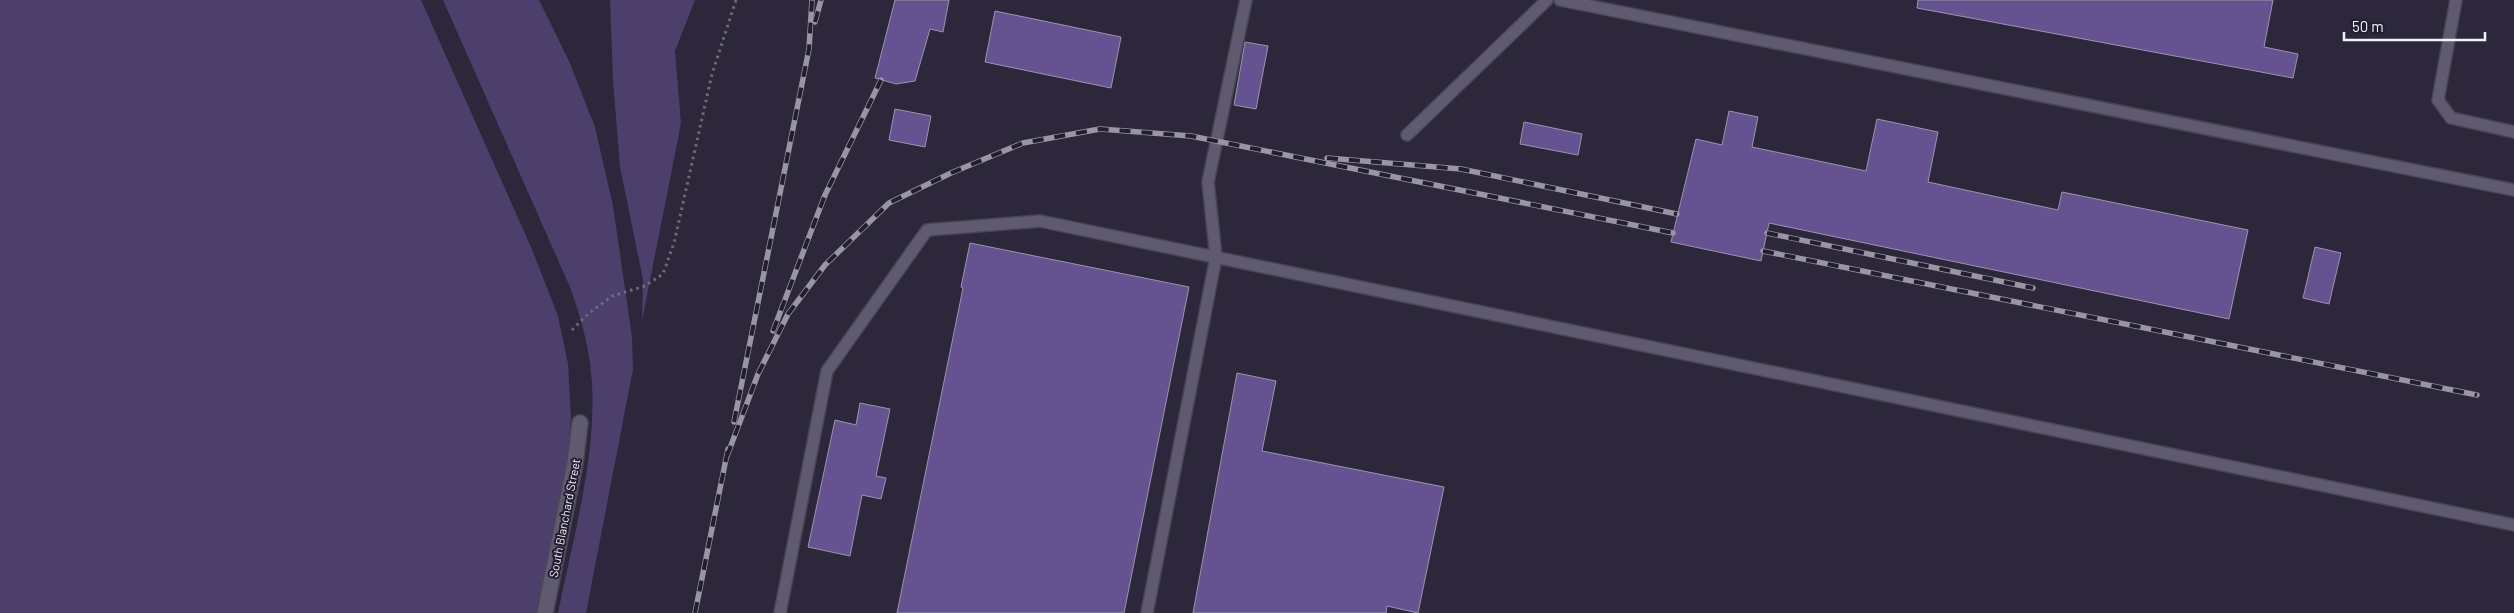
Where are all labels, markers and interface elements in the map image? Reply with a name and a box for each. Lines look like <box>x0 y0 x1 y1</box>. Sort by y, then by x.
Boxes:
scale bar <box>2344 10 2485 42</box>
text: 50 m <box>2352 17 2384 35</box>
street label: South Blanchard Street <box>546 457 582 579</box>

